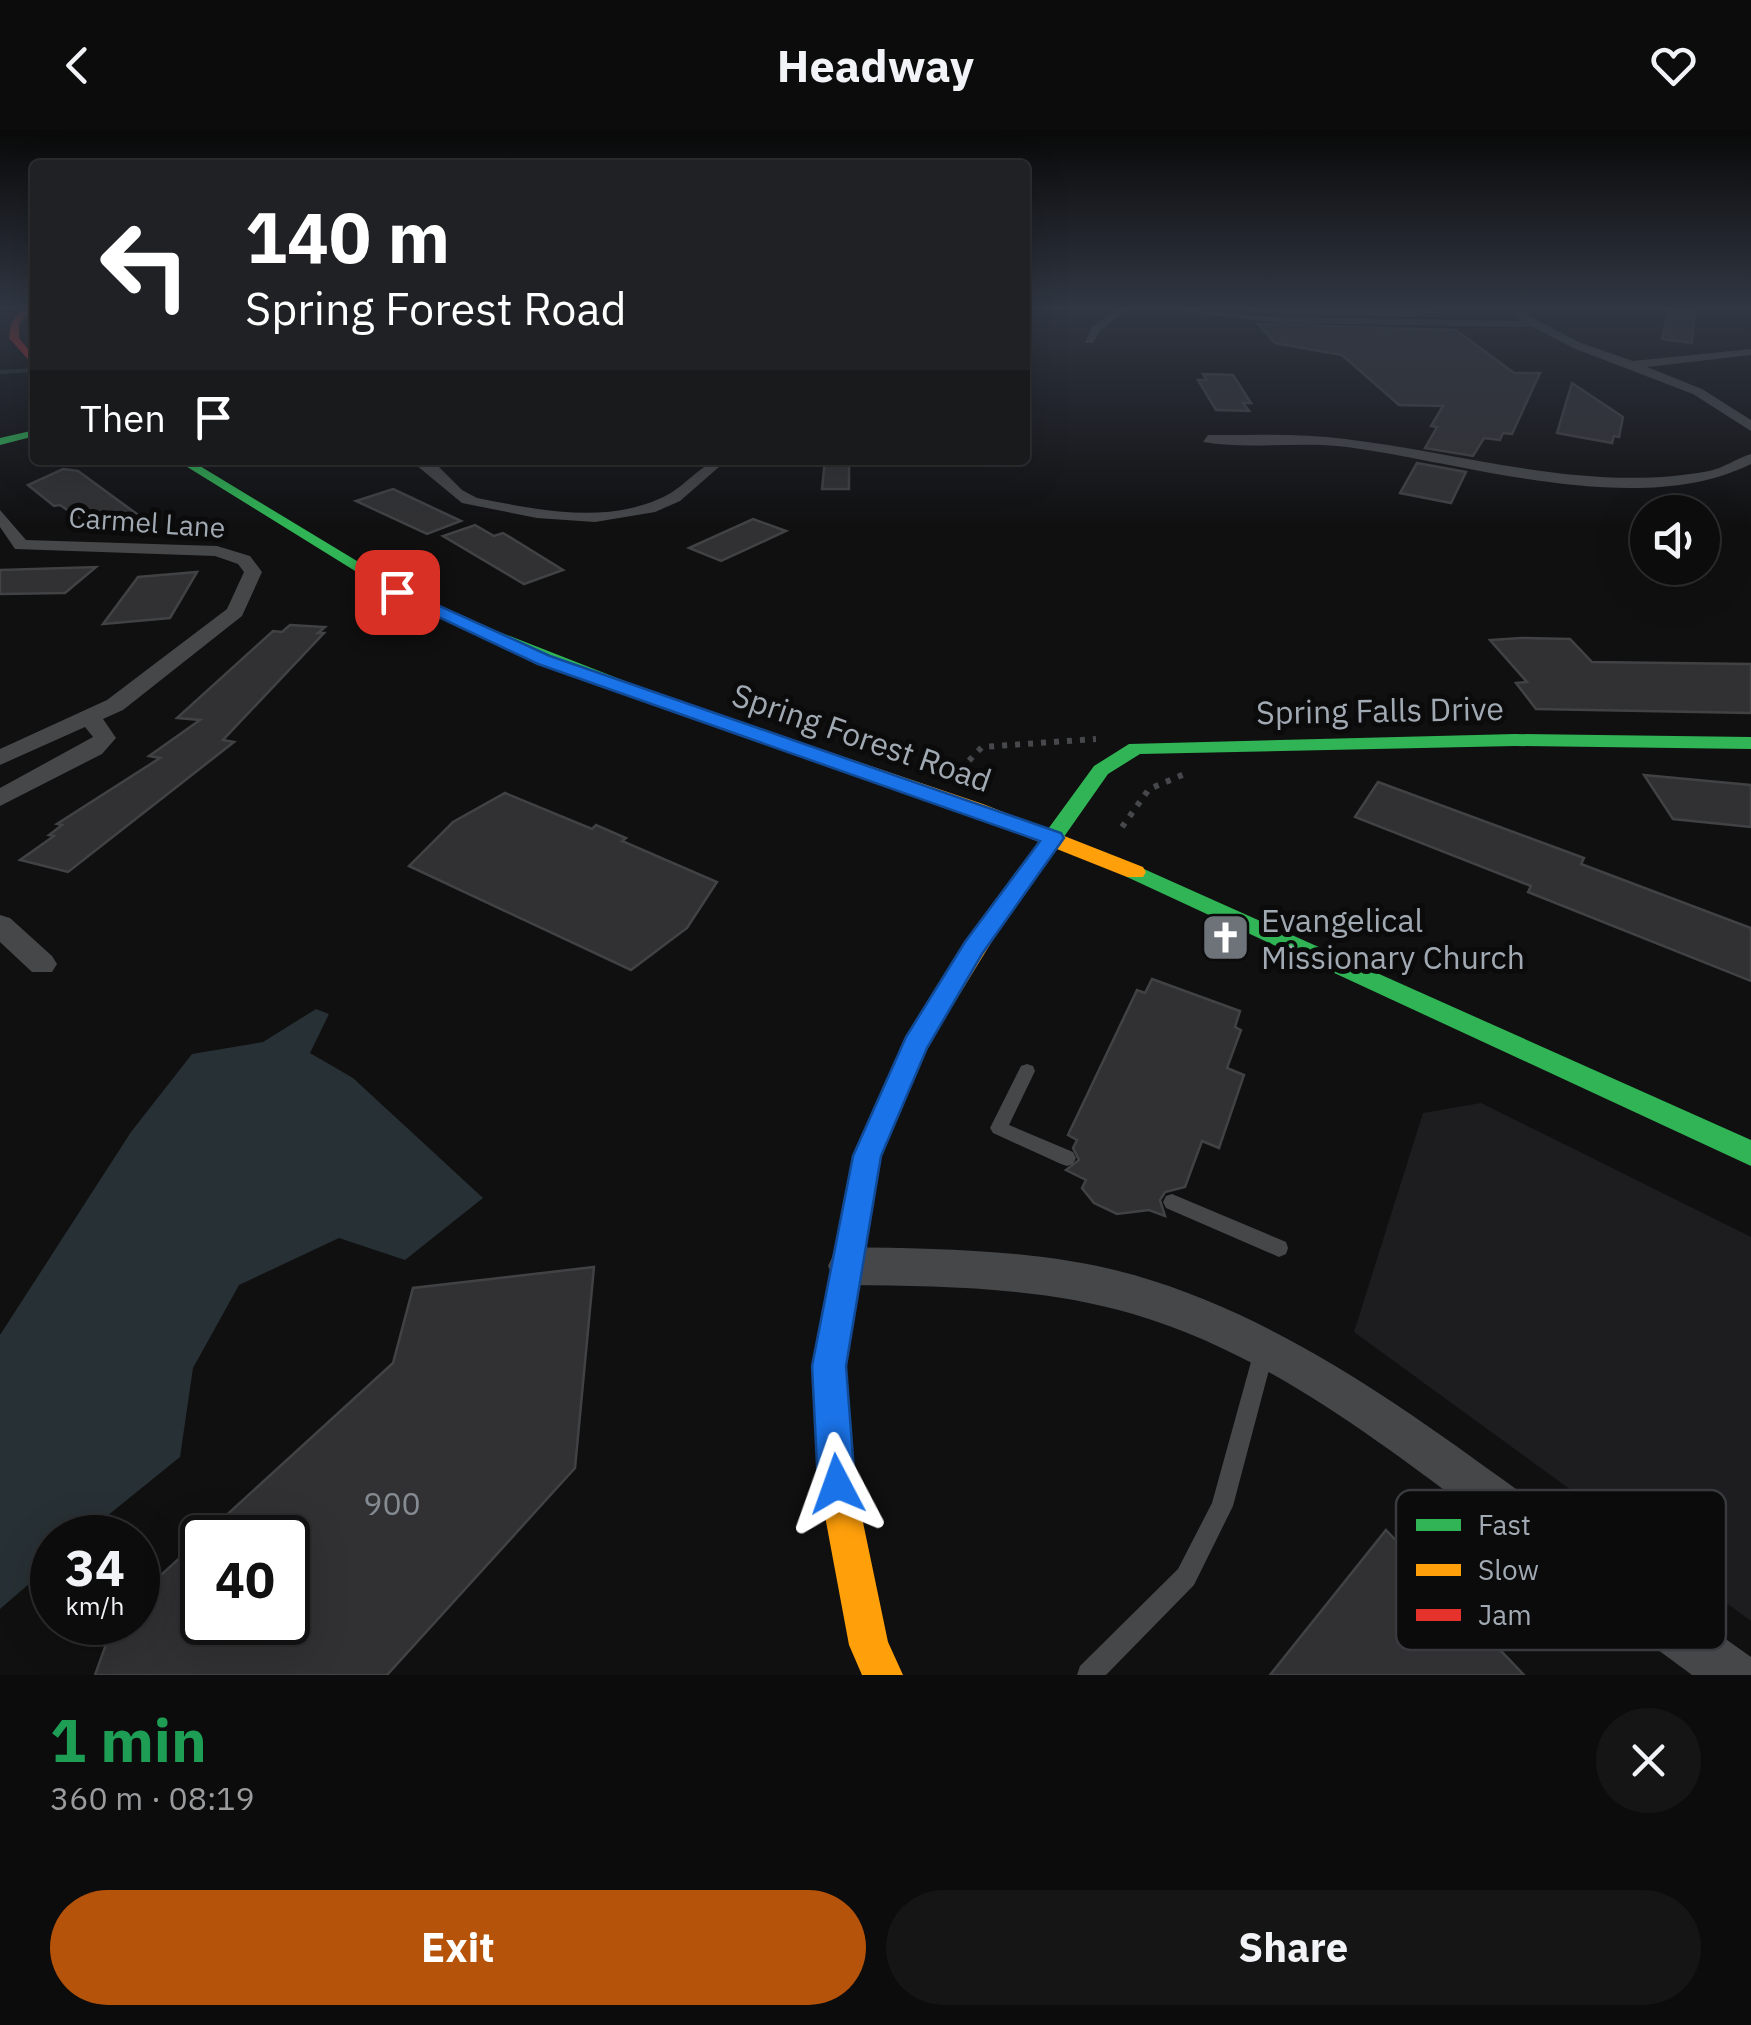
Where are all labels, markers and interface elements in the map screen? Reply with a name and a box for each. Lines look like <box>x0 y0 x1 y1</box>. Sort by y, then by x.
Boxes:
text: Headway <box>777 36 974 94</box>
icon: back <box>50 38 105 93</box>
icon: heart <box>1646 38 1701 93</box>
text: 140 m <box>245 191 450 282</box>
icon: left <box>80 200 210 330</box>
text: Spring Forest Road <box>245 279 627 337</box>
icon: arrive <box>186 390 241 445</box>
text: Then <box>80 393 166 442</box>
map controls <box>1630 495 1720 585</box>
button: sound <box>1630 495 1720 585</box>
street label: Carmel Lane <box>67 498 227 546</box>
pin <box>355 550 440 635</box>
icon: arrive <box>370 565 425 620</box>
street label: Spring Forest Road <box>727 673 997 801</box>
street label: Spring Falls Drive <box>1256 687 1504 733</box>
place label: Evangelical Missionary Church <box>1261 899 1525 978</box>
church icon: Evangelical Missionary Church <box>1200 912 1252 964</box>
position arrow <box>785 1432 889 1536</box>
house number: 900 <box>363 1482 421 1524</box>
legend <box>1396 1490 1726 1650</box>
text: Fast <box>1478 1506 1531 1543</box>
speed limit sign: 40 <box>180 1515 310 1645</box>
text: 34 <box>65 1535 125 1600</box>
text: Slow <box>1478 1551 1539 1588</box>
text: km/h <box>66 1589 124 1622</box>
text: Jam <box>1478 1596 1532 1633</box>
text: 1 min <box>50 1700 207 1779</box>
button: close <box>1596 1708 1701 1813</box>
text: 360 m · 08:19 <box>50 1777 255 1819</box>
button: Exit <box>50 1890 866 2005</box>
button: Share <box>886 1890 1701 2005</box>

